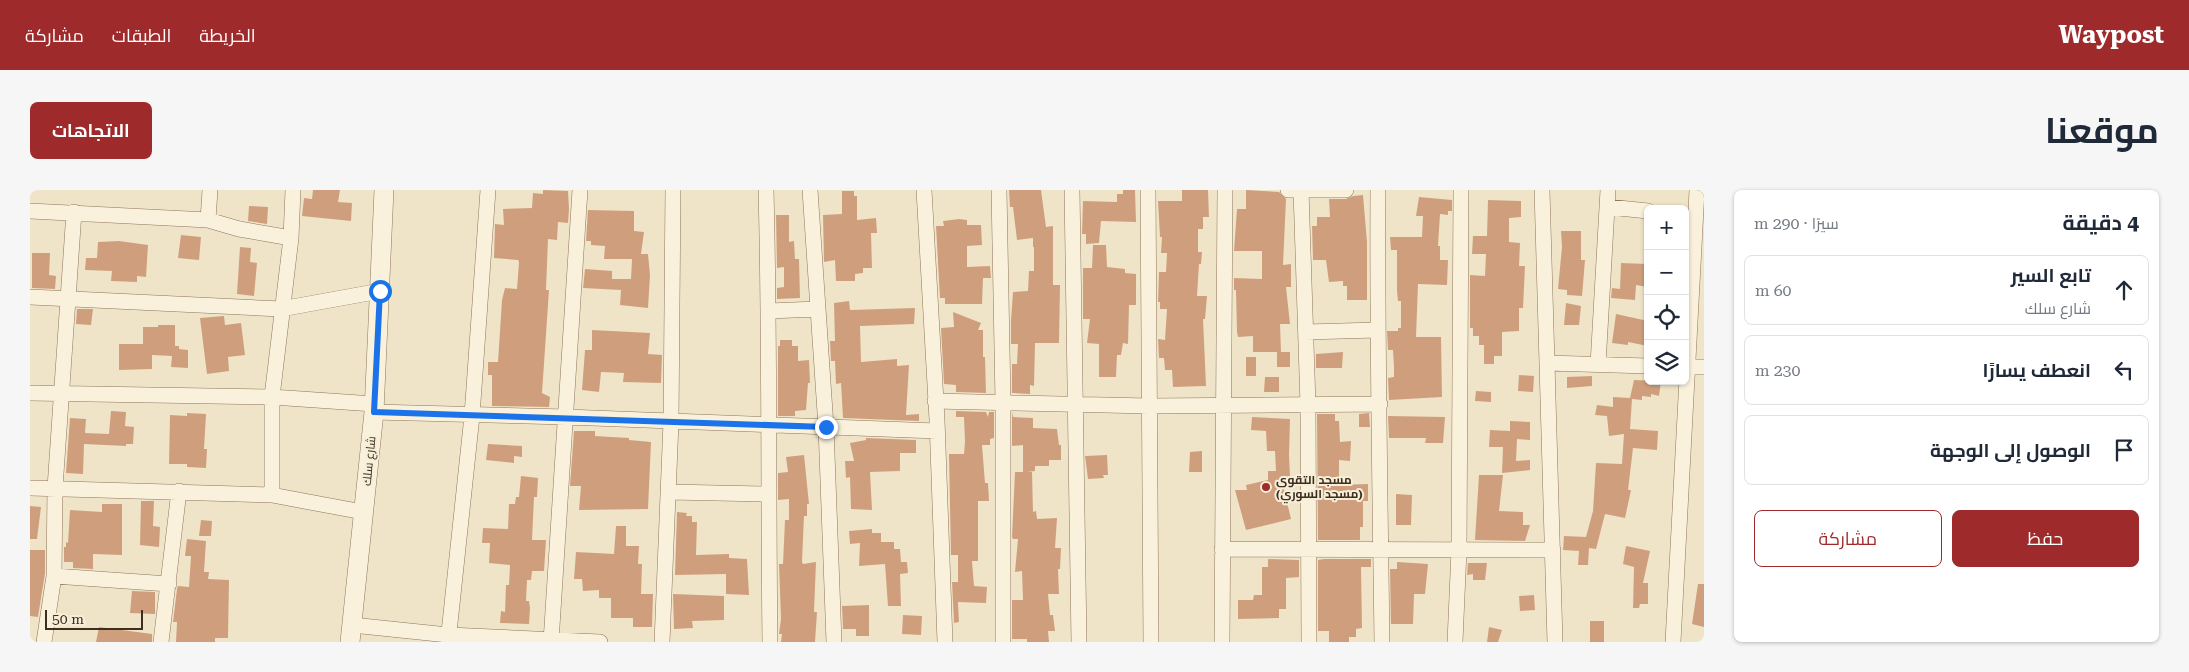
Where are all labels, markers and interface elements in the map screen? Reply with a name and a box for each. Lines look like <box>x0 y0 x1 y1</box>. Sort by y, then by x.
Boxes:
text: Waypost <box>2059 21 2164 49</box>
text: مشاركة <box>25 25 84 46</box>
text: الطبقات <box>112 25 171 46</box>
text: الخريطة <box>199 25 256 46</box>
button: الاتجاهات <box>30 102 152 159</box>
text: موقعنا <box>2045 111 2159 152</box>
map controls <box>1644 205 1689 385</box>
button: + <box>1644 205 1689 250</box>
text: 4 دقيقة <box>2063 211 2139 235</box>
text: سيرًا · 290 m <box>1754 214 1839 233</box>
button: − <box>1644 250 1689 295</box>
text: تابع السير <box>2011 264 2091 287</box>
icon: ahead <box>2110 276 2138 304</box>
route start <box>369 280 392 303</box>
text: 60 m <box>1755 281 1792 300</box>
button: locate <box>1644 295 1689 340</box>
text: شارع سلك <box>2025 299 2091 318</box>
button: layers <box>1644 340 1689 385</box>
icon: left <box>2110 356 2138 384</box>
text: انعطف يسارًا <box>1983 359 2091 382</box>
text: 230 m <box>1755 361 1801 380</box>
route end <box>815 416 838 439</box>
street label: شارع سلك <box>359 435 380 487</box>
icon: arrive <box>2110 436 2138 464</box>
text: الوصول إلى الوجهة <box>1930 439 2091 462</box>
place label: مسجد التقوى (مسجد السوري) <box>1276 473 1363 504</box>
marker: مسجد التقوى (مسجد السوري) <box>1260 481 1272 493</box>
button: مشاركة <box>1754 510 1942 567</box>
button: حفظ <box>1952 510 2139 567</box>
scale bar <box>45 607 142 630</box>
text: 50 m <box>52 611 84 627</box>

